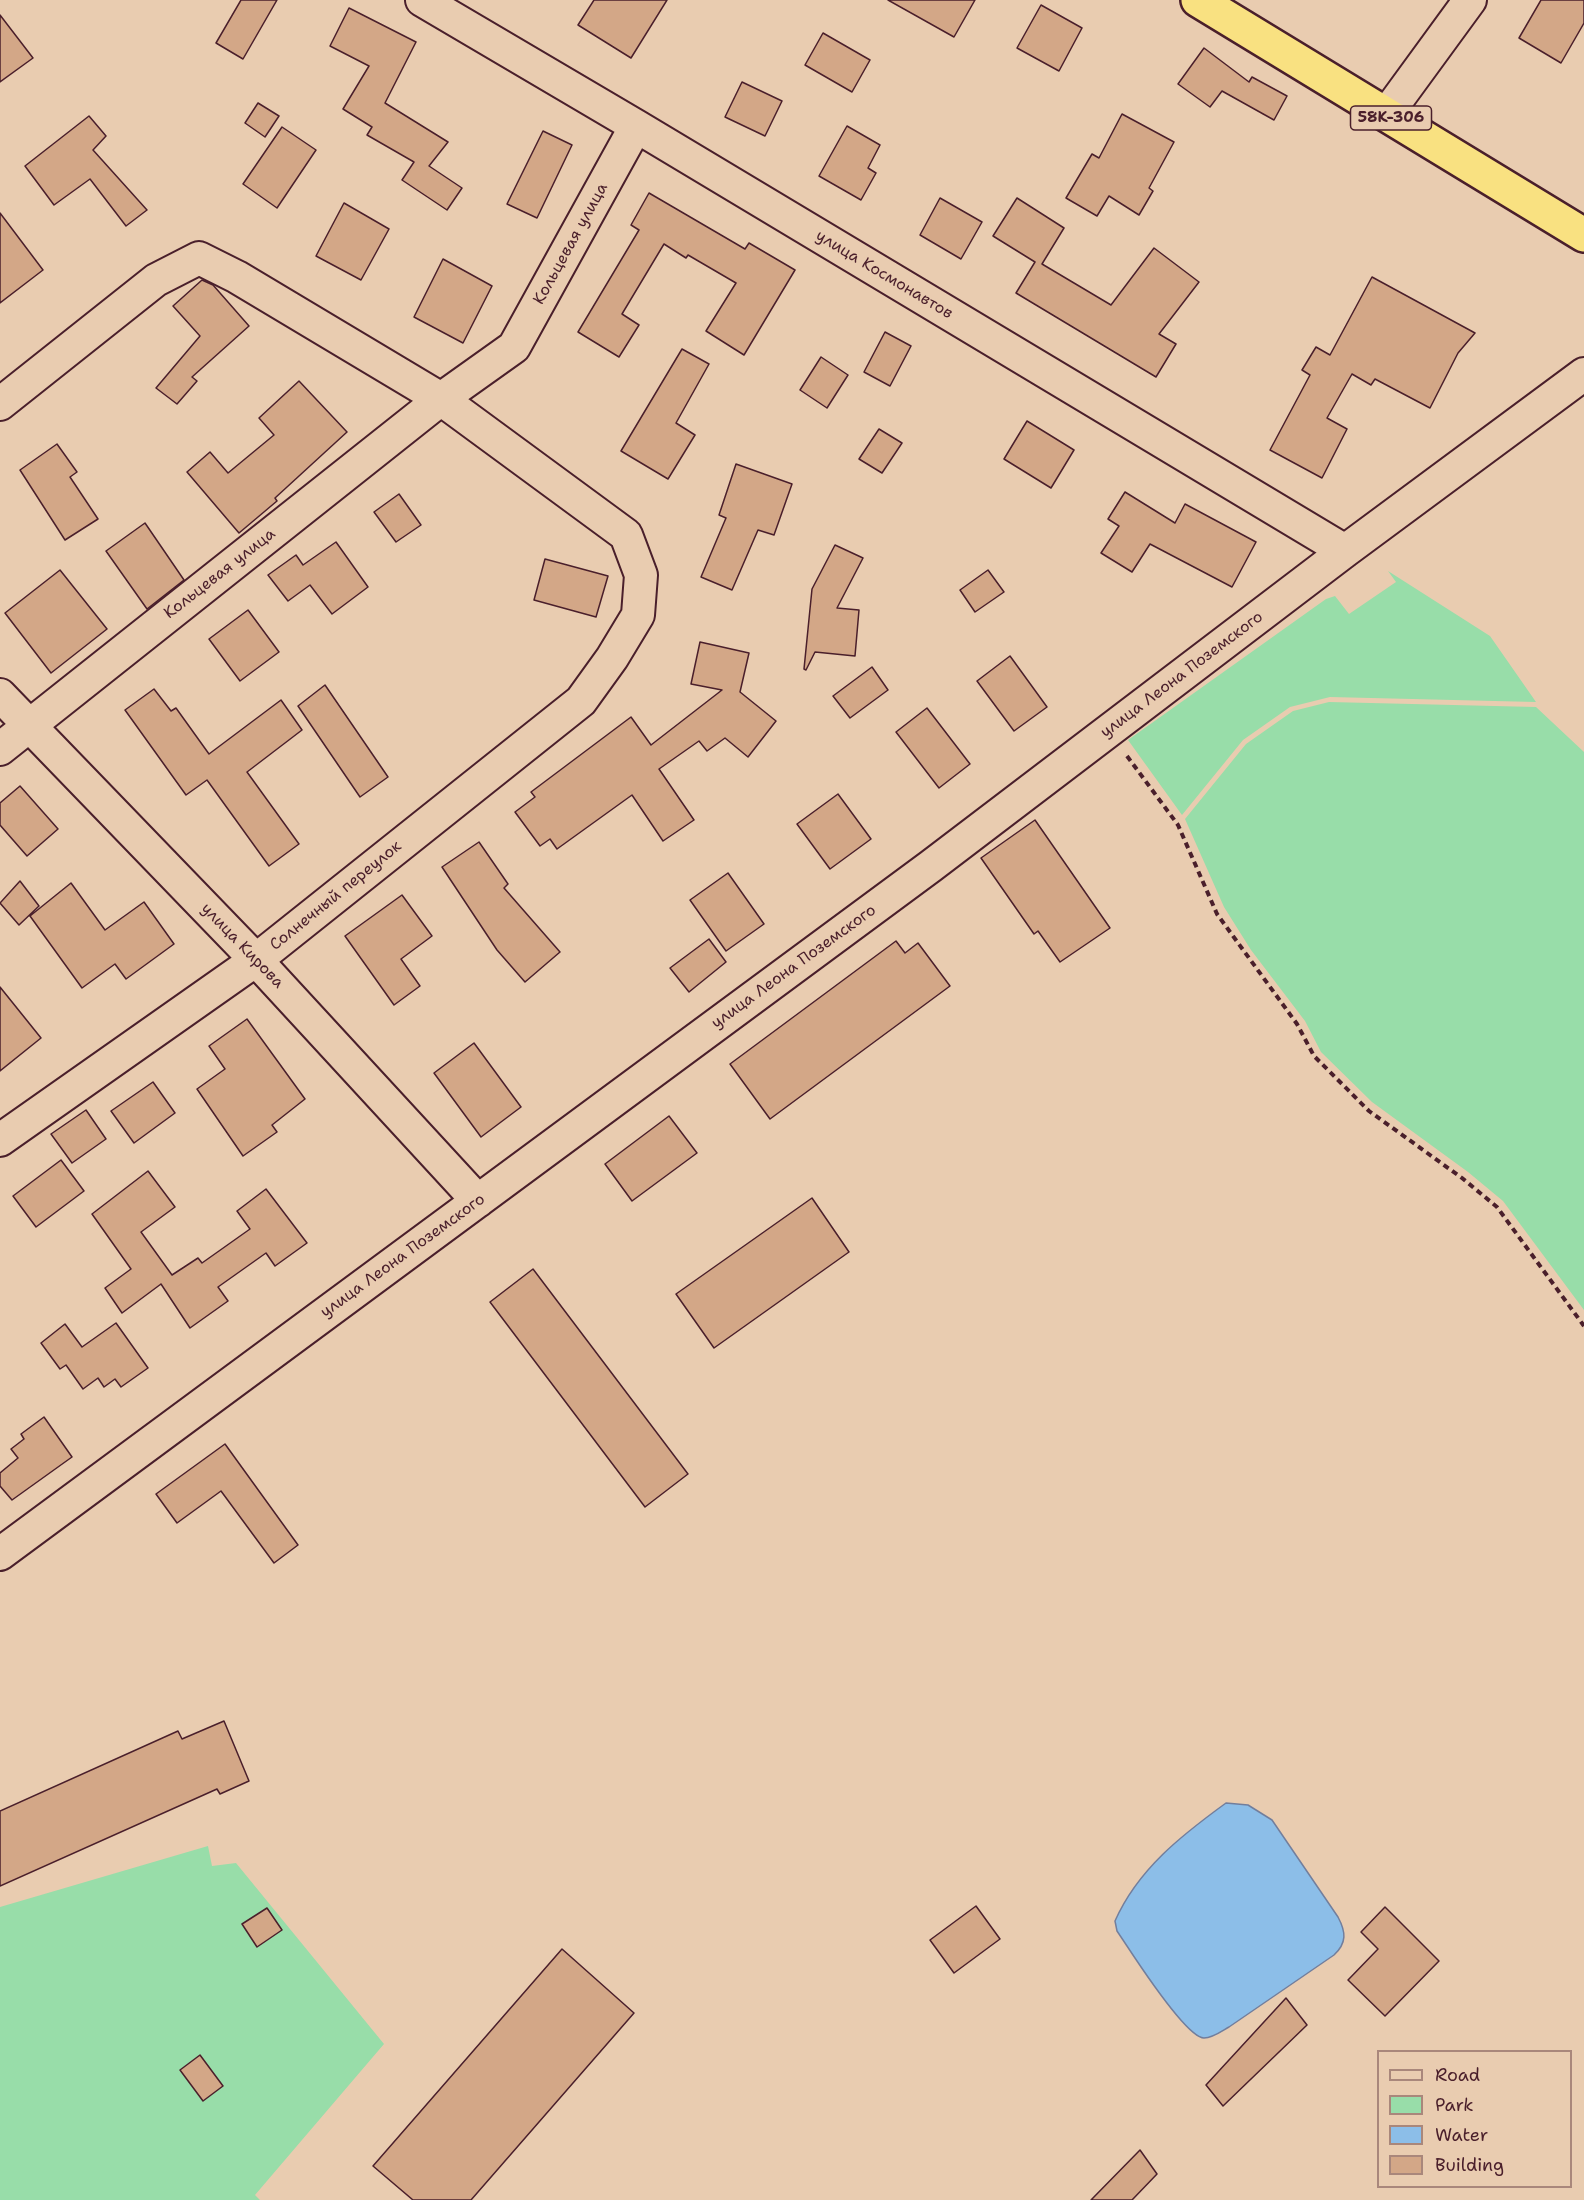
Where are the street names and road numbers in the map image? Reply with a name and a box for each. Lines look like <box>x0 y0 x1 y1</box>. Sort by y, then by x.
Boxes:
road number: 58К-306 <box>1350 106 1432 130</box>
street label: Кольцевая улица <box>530 180 612 308</box>
street label: улица Космонавтов <box>812 226 956 324</box>
street label: Кольцевая улица <box>161 525 279 623</box>
street label: улица Леона Поземского <box>1097 608 1267 742</box>
street label: Солнечный переулок <box>266 837 406 955</box>
street label: улица Кирова <box>197 899 287 993</box>
street label: улица Леона Поземского <box>708 901 880 1033</box>
street label: улица Леона Поземского <box>317 1190 489 1322</box>

